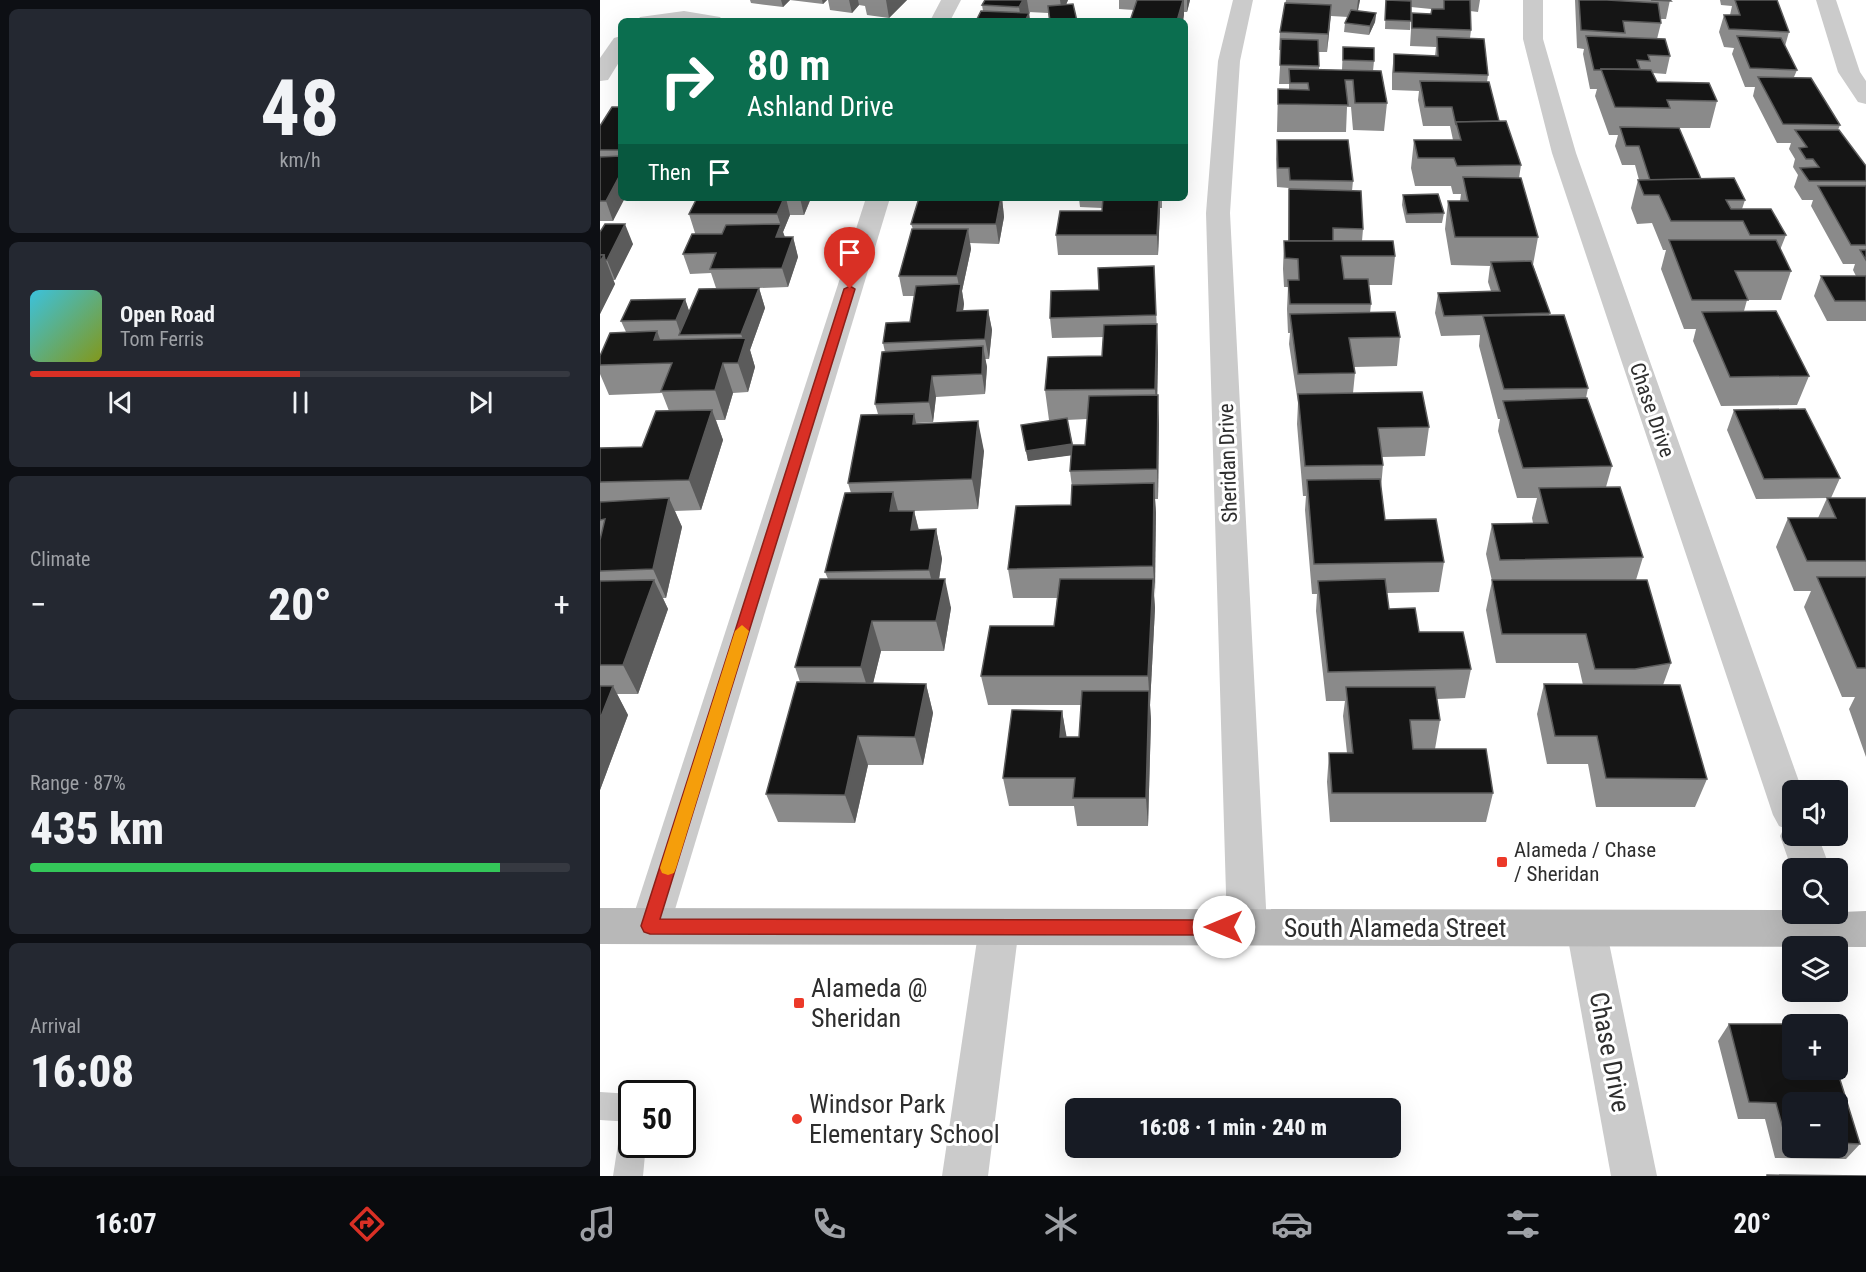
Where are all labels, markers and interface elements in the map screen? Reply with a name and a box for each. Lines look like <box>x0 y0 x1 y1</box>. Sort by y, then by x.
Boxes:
text: 80 m <box>747 41 830 90</box>
icon: right <box>648 42 726 120</box>
text: 48 <box>261 63 339 154</box>
text: Ashland Drive <box>747 91 894 123</box>
text: km/h <box>279 148 321 172</box>
icon: arrive <box>703 156 736 189</box>
text: Then <box>648 160 691 185</box>
pin <box>824 227 875 289</box>
icon: arrive <box>833 236 866 269</box>
text: Open Road <box>120 302 215 327</box>
text: Tom Ferris <box>120 327 204 351</box>
street label: Chase Drive <box>1625 360 1679 460</box>
icon: previous <box>104 386 137 419</box>
icon: pause <box>284 386 317 419</box>
icon: next <box>464 386 497 419</box>
street label: Sheridan Drive <box>1214 403 1242 523</box>
text: Climate <box>30 547 90 571</box>
text: 20° <box>268 578 332 631</box>
text: − <box>30 585 47 624</box>
text: + <box>554 585 570 624</box>
text: Range · 87% <box>30 771 126 795</box>
map controls <box>1782 780 1848 1158</box>
button: sound <box>1782 780 1848 846</box>
text: 435 km <box>30 802 164 855</box>
place label: Alameda / Chase / Sheridan <box>1514 838 1656 886</box>
marker: Alameda / Chase / Sheridan <box>1495 855 1509 869</box>
button: search <box>1782 858 1848 924</box>
position arrow <box>1192 895 1256 959</box>
street label: South Alameda Street <box>1284 913 1506 943</box>
button: layers <box>1782 936 1848 1002</box>
place label: Alameda @ Sheridan <box>811 973 928 1033</box>
street label: Chase Drive <box>1584 989 1636 1115</box>
marker: Alameda @ Sheridan <box>792 996 806 1010</box>
text: Arrival <box>30 1014 81 1038</box>
button: + <box>1782 1014 1848 1080</box>
text: 16:08 <box>30 1045 134 1098</box>
speed limit sign: 50 <box>618 1080 696 1158</box>
place label: Windsor Park Elementary School <box>809 1089 1000 1149</box>
button: − <box>1782 1092 1848 1158</box>
marker: Windsor Park Elementary School <box>790 1112 804 1126</box>
text: 16:08 · 1 min · 240 m <box>1139 1115 1327 1140</box>
icon: directions <box>346 1203 388 1245</box>
icon: music <box>577 1203 619 1245</box>
icon: phone <box>808 1203 850 1245</box>
icon: climate <box>1040 1203 1082 1245</box>
icon: car <box>1271 1203 1313 1245</box>
icon: filters <box>1502 1203 1544 1245</box>
text: 16:07 <box>95 1208 157 1240</box>
text: 20° <box>1733 1208 1771 1240</box>

